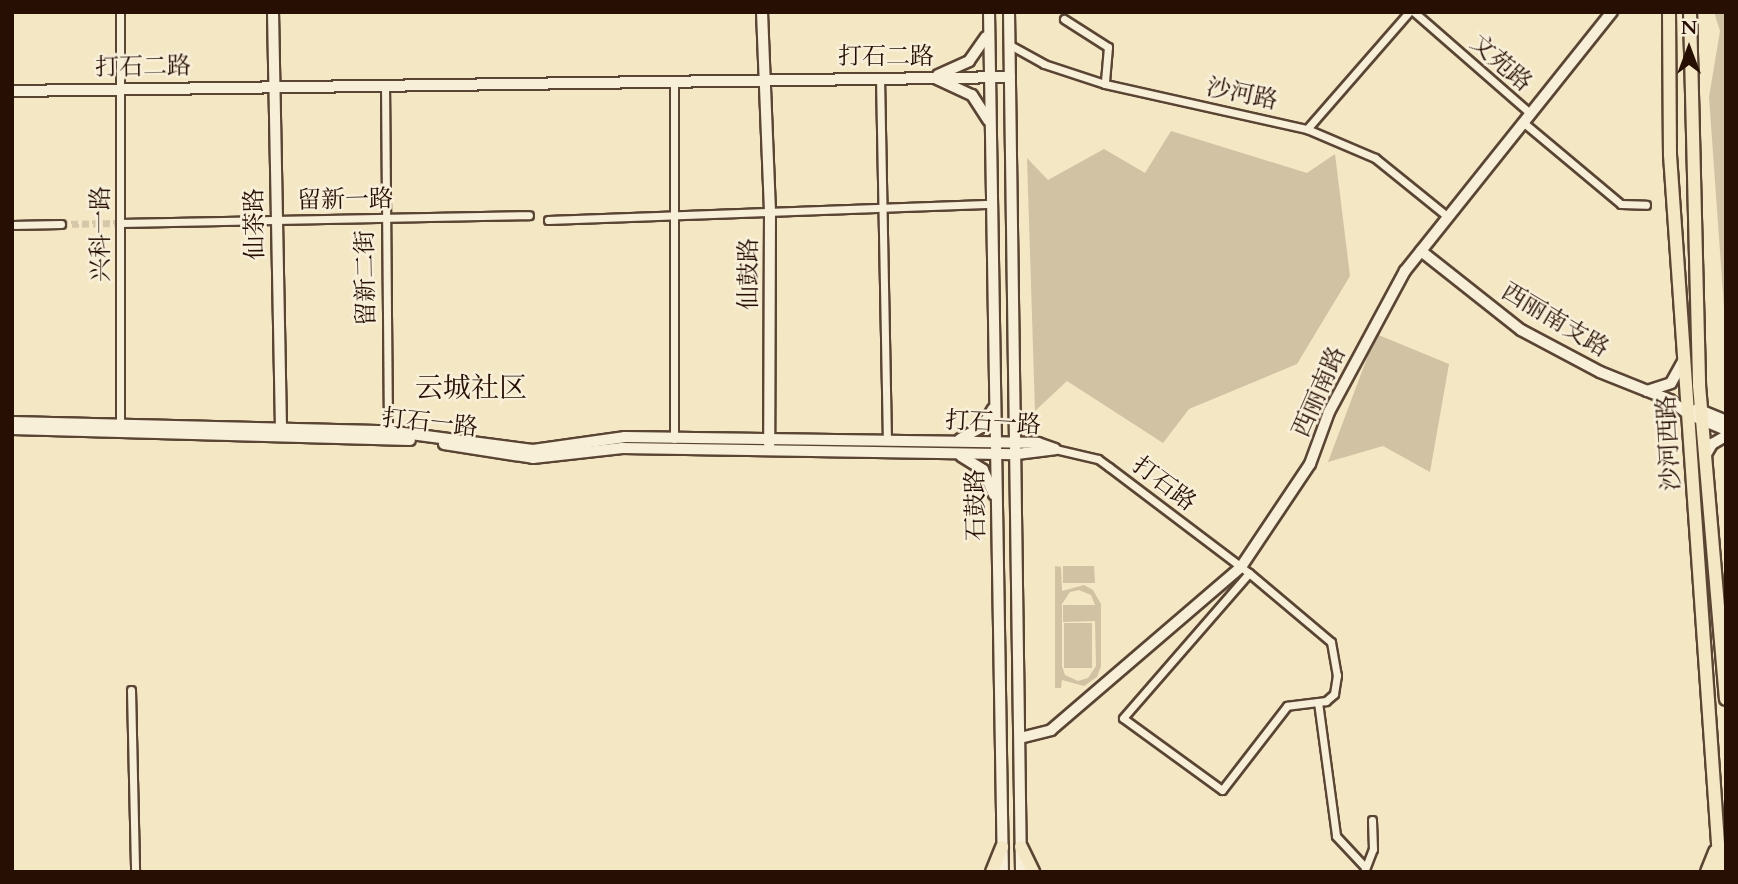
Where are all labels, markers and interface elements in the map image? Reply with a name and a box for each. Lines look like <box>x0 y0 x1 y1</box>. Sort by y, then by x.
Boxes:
north arrow <box>1654 14 1724 84</box>
text: N <box>1681 15 1697 41</box>
street label: 文苑路 <box>1464 29 1538 97</box>
street label: 打石二路 <box>838 43 934 71</box>
street label: 打石二路 <box>95 52 191 82</box>
street label: 沙河路 <box>1204 72 1280 116</box>
street label: 留新一路 <box>297 185 393 215</box>
street label: 兴科一路 <box>87 186 115 282</box>
street label: 仙茶路 <box>240 188 270 260</box>
street label: 留新二街 <box>351 230 381 326</box>
street label: 仙鼓路 <box>735 238 763 310</box>
street label: 西丽南支路 <box>1496 277 1614 363</box>
street label: 西丽南路 <box>1286 342 1352 442</box>
district label: 云城社区 <box>415 371 527 405</box>
street label: 沙河西路 <box>1652 394 1686 492</box>
street label: 打石一路 <box>381 404 479 442</box>
street label: 打石一路 <box>944 406 1042 440</box>
street label: 打石路 <box>1127 451 1201 517</box>
street label: 石鼓路 <box>961 469 991 541</box>

